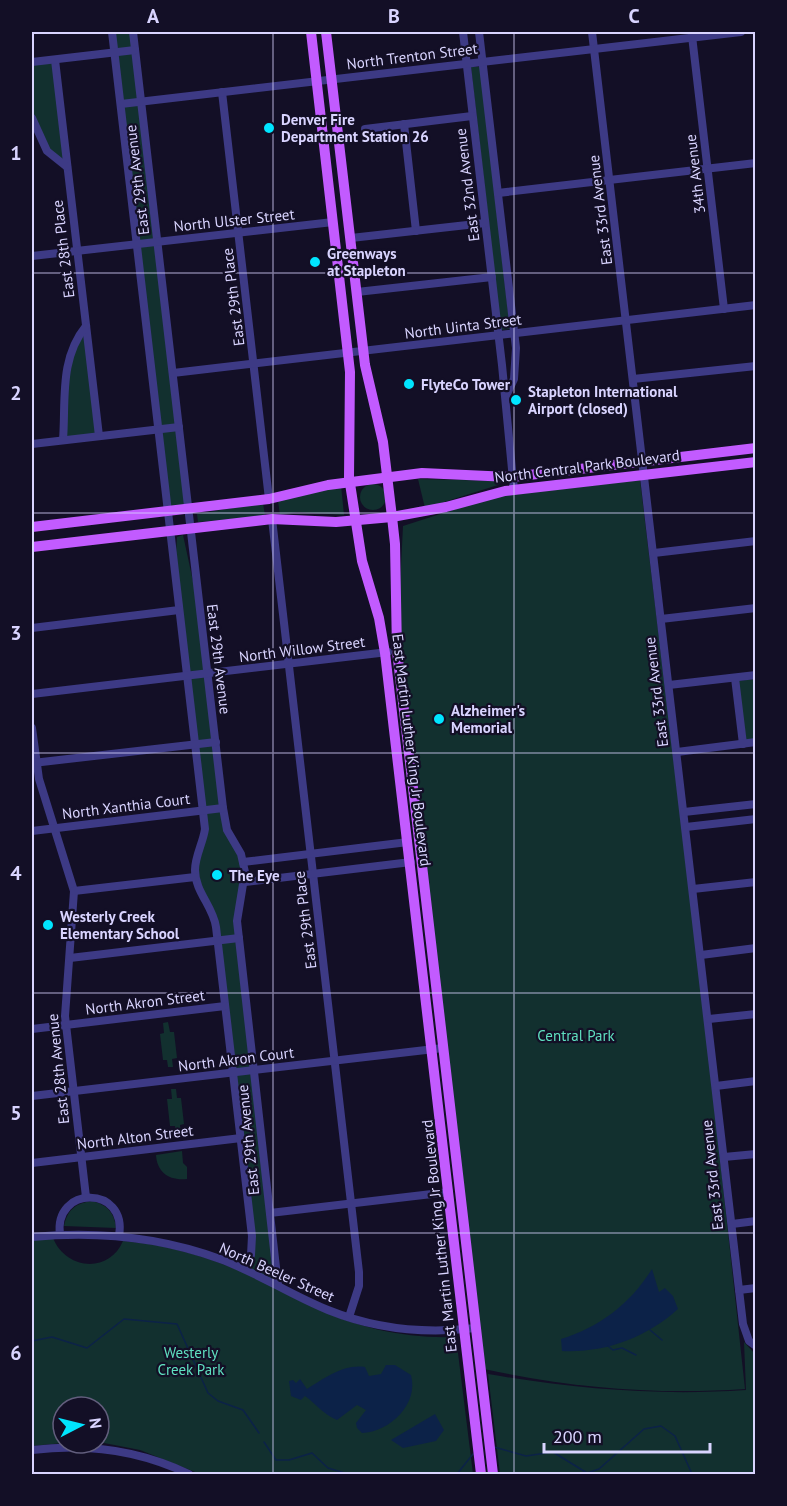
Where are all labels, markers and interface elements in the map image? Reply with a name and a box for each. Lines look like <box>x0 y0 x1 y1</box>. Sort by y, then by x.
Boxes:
text: A <box>147 3 160 29</box>
text: B <box>388 3 400 29</box>
text: C <box>628 3 640 29</box>
street label: North Trenton Street <box>345 39 479 73</box>
place label: Denver Fire Department Station 26 <box>281 110 429 146</box>
marker: Denver Fire Department Station 26 <box>262 121 276 135</box>
street label: East 29th Avenue <box>121 124 153 236</box>
street label: East 32nd Avenue <box>451 127 483 243</box>
street label: 34th Avenue <box>681 133 709 215</box>
text: 1 <box>10 140 22 166</box>
street label: East 33rd Avenue <box>584 154 616 266</box>
street label: East 28th Place <box>48 199 78 299</box>
street label: North Ulster Street <box>173 204 295 236</box>
place label: Greenways at Stapleton <box>327 244 406 280</box>
street label: East 29th Place <box>218 247 248 347</box>
marker: Greenways at Stapleton <box>308 255 322 269</box>
street label: North Uinta Street <box>403 309 523 343</box>
place label: FlyteCo Tower <box>421 375 511 394</box>
marker: FlyteCo Tower <box>402 377 416 391</box>
text: 2 <box>10 380 22 406</box>
place label: Stapleton International Airport (closed) <box>528 382 678 418</box>
marker: Stapleton International Airport (closed) <box>509 393 523 407</box>
street label: North Central Park Boulevard <box>493 445 681 487</box>
street label: East 29th Avenue <box>203 603 235 715</box>
text: 3 <box>10 620 22 646</box>
street label: North Willow Street <box>238 632 366 666</box>
street label: East Martin Luther King Jr Boulevard <box>388 633 436 867</box>
street label: East 33rd Avenue <box>640 636 672 748</box>
place label: Alzheimer's Memorial <box>451 701 525 737</box>
marker: Alzheimer's Memorial <box>432 712 446 726</box>
street label: North Xanthia Court <box>61 789 191 823</box>
text: 4 <box>10 860 22 886</box>
place label: The Eye <box>229 866 280 885</box>
marker: The Eye <box>210 868 224 882</box>
street label: East 29th Place <box>290 870 320 970</box>
place label: Westerly Creek Elementary School <box>60 907 180 943</box>
marker: Westerly Creek Elementary School <box>41 918 55 932</box>
street label: North Akron Street <box>84 985 206 1019</box>
street label: East 28th Avenue <box>43 1013 73 1125</box>
park label: Central Park <box>537 1026 616 1045</box>
street label: North Akron Court <box>177 1042 295 1076</box>
street label: East 29th Avenue <box>233 1084 263 1196</box>
text: 5 <box>10 1100 22 1126</box>
street label: East Martin Luther King Jr Boulevard <box>417 1119 461 1353</box>
street label: East 33rd Avenue <box>697 1119 727 1231</box>
street label: North Alton Street <box>76 1120 194 1154</box>
street label: North Beeler Street <box>216 1238 338 1306</box>
text: 6 <box>10 1340 22 1366</box>
park label: Westerly Creek Park <box>158 1343 225 1379</box>
north arrow <box>51 1395 111 1455</box>
scale bar <box>544 1416 710 1454</box>
text: N <box>85 1417 106 1430</box>
text: 200 m <box>553 1425 602 1448</box>

